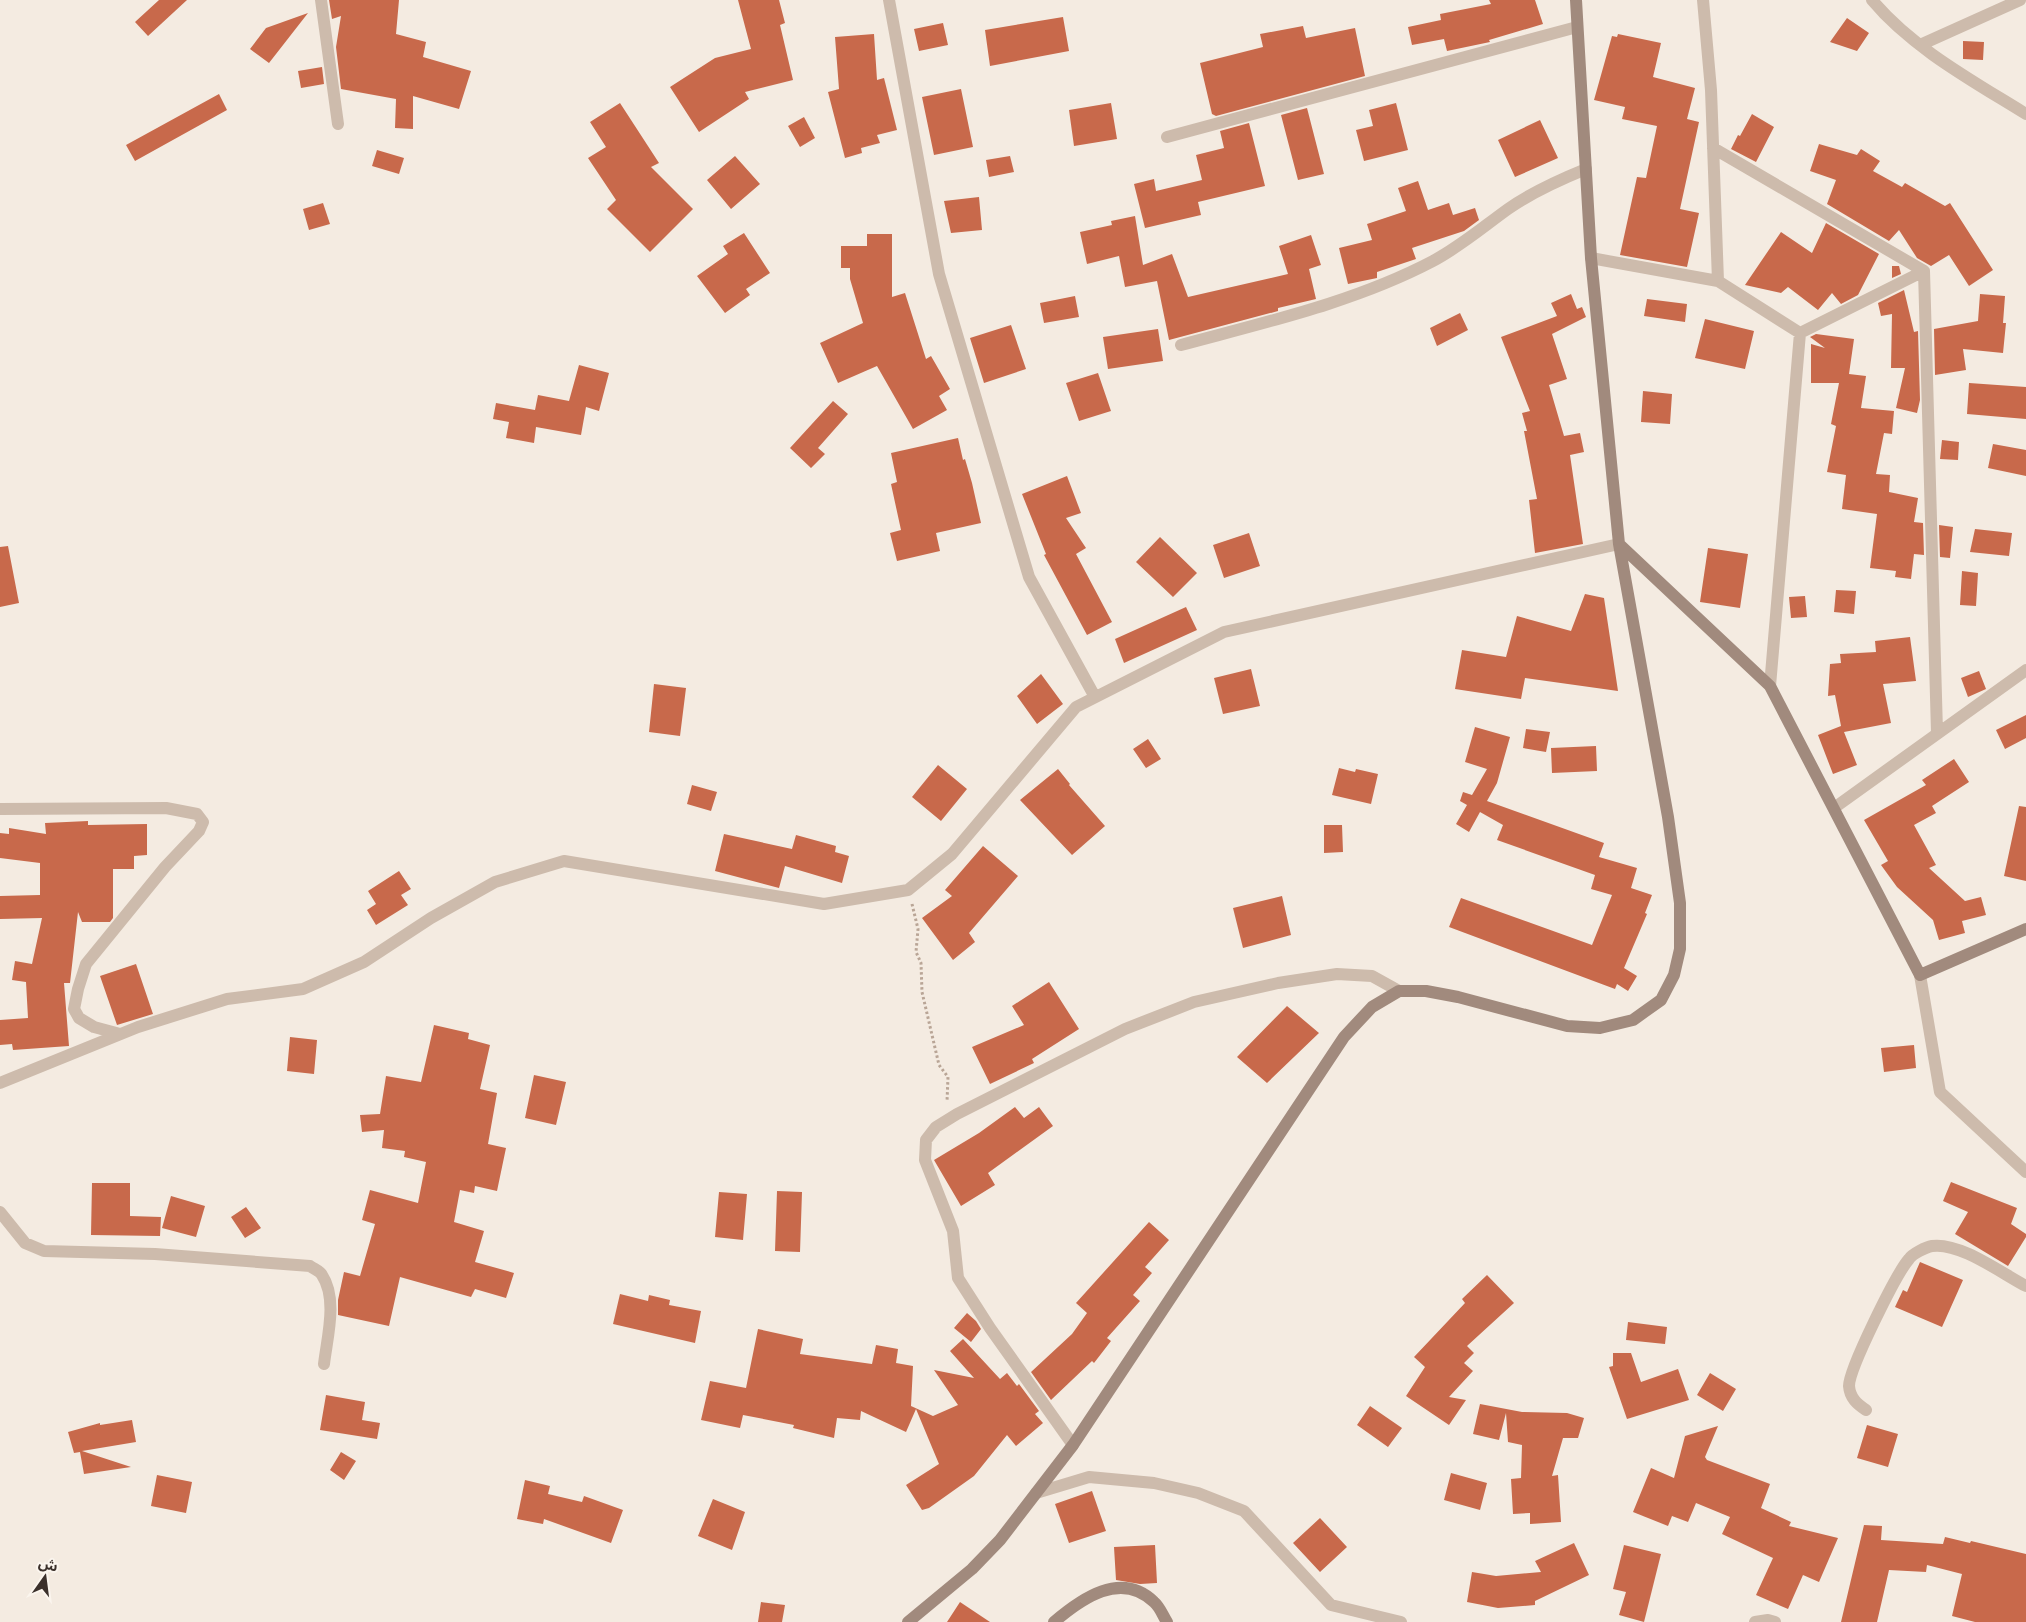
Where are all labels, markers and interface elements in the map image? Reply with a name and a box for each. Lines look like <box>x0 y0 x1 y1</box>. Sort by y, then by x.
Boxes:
north arrow <box>20 1552 70 1602</box>
text: ش <box>37 1553 60 1574</box>

